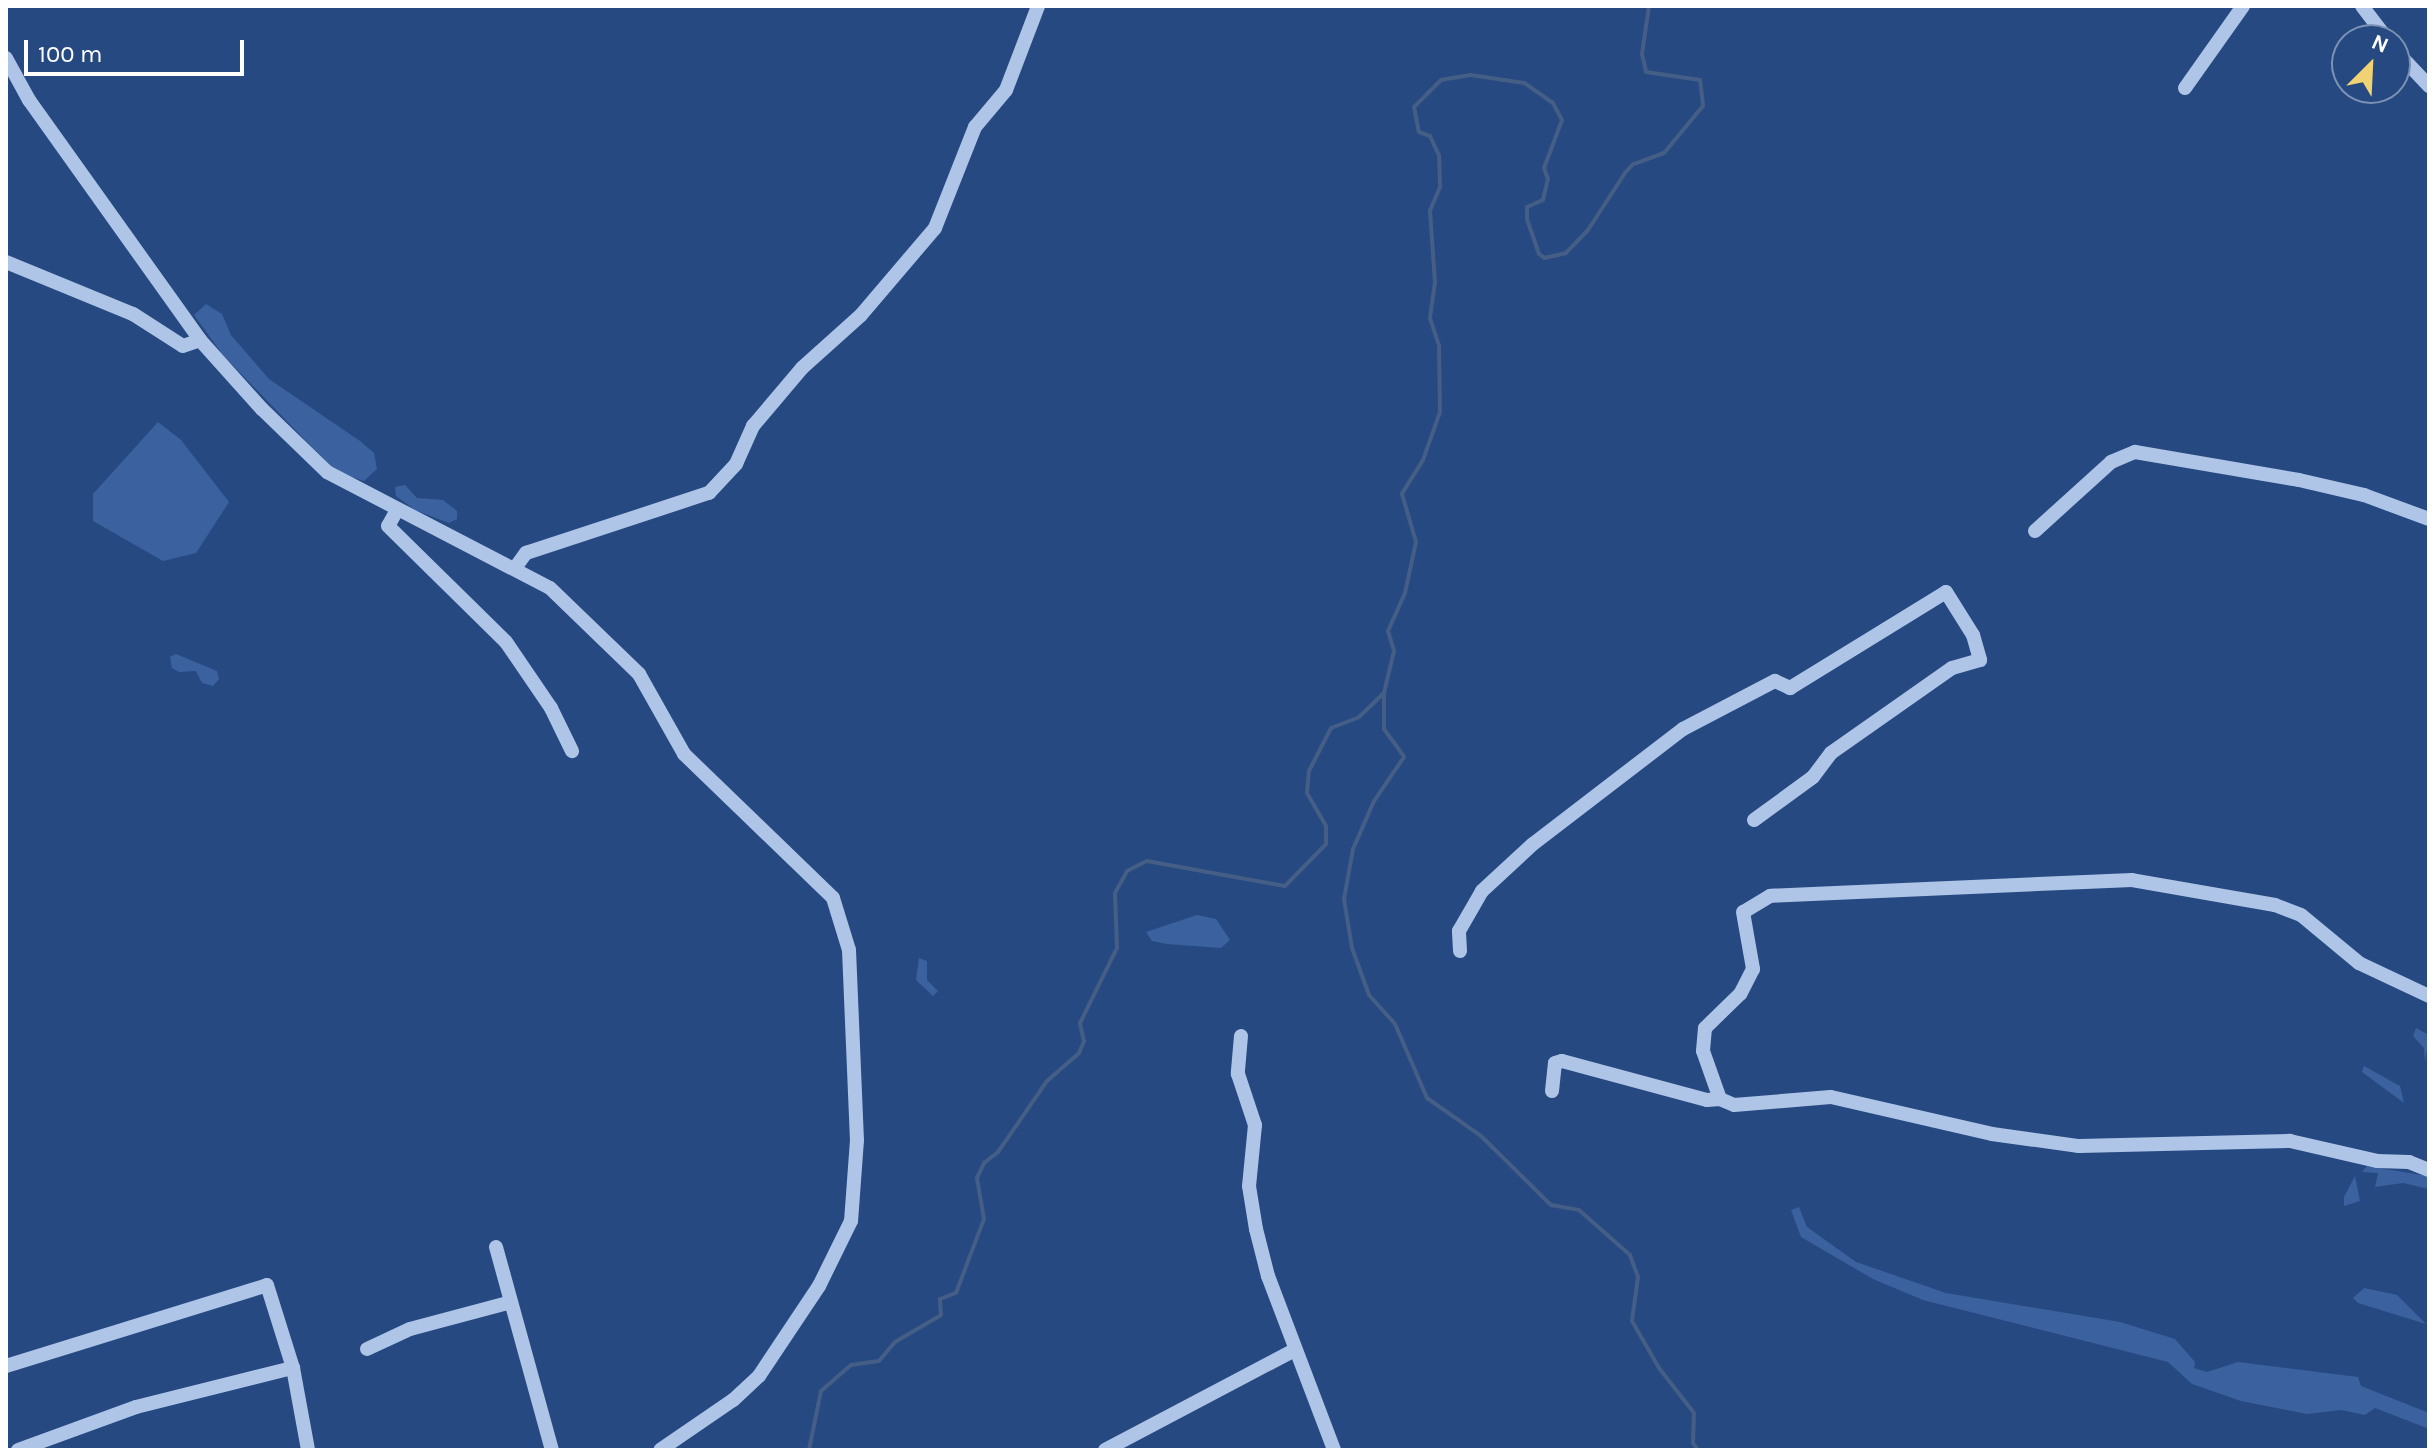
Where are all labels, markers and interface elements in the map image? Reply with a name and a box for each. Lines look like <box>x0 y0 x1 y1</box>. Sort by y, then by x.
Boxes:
scale bar <box>28 24 248 74</box>
north arrow <box>2331 24 2411 104</box>
text: N <box>2367 29 2392 59</box>
text: 100 m <box>38 40 103 68</box>

